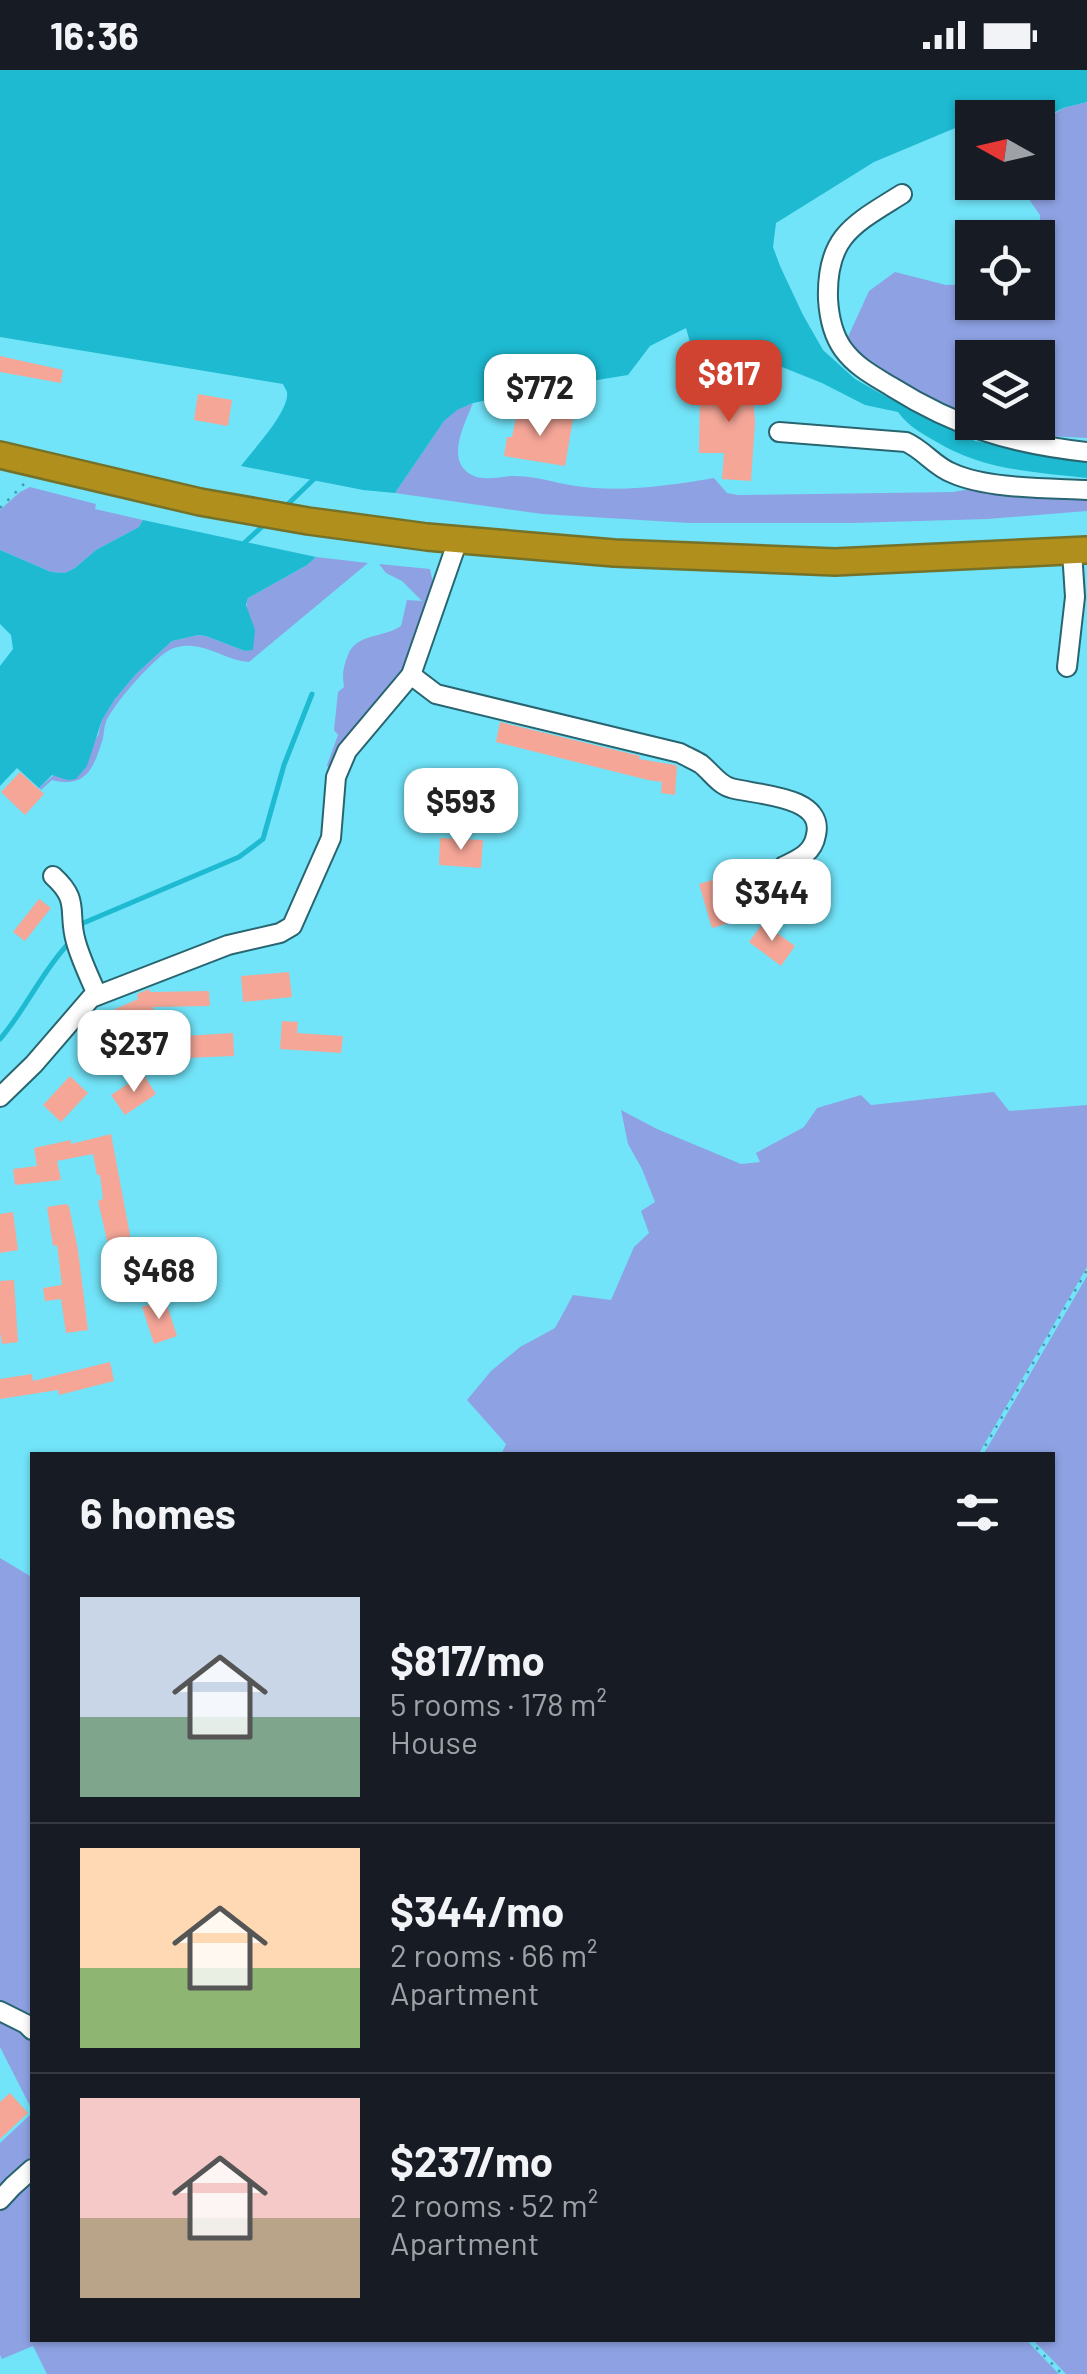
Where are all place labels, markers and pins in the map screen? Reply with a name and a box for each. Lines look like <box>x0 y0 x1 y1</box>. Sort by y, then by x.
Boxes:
pin: $817 <box>670 340 788 425</box>
pin: $772 <box>481 354 599 439</box>
pin: $593 <box>402 768 520 853</box>
pin: $344 <box>713 859 831 944</box>
pin: $237 <box>75 1010 193 1095</box>
pin: $468 <box>100 1237 218 1322</box>

